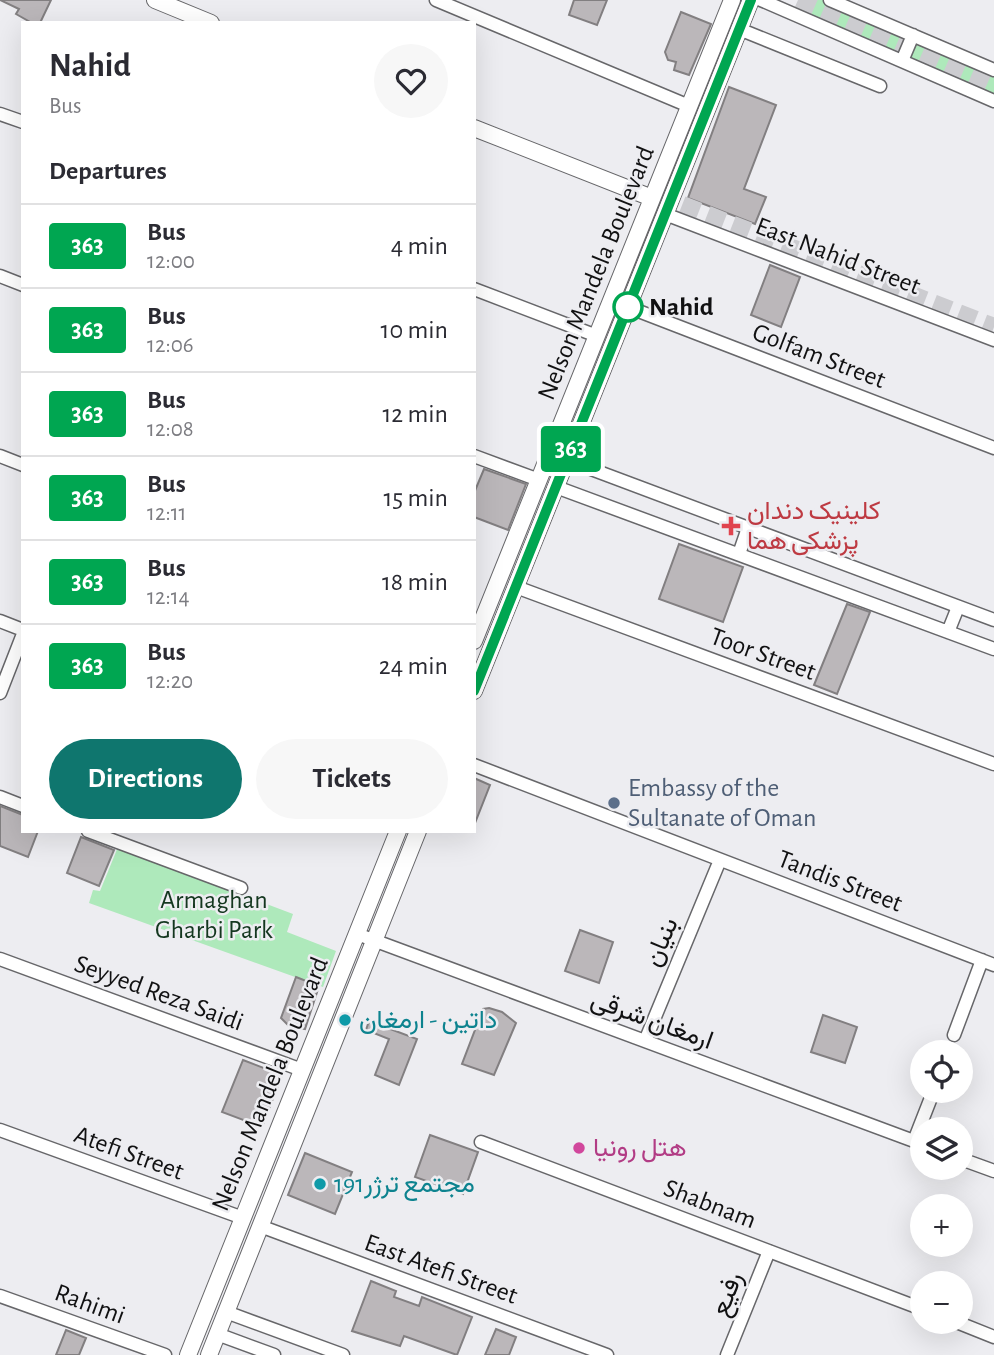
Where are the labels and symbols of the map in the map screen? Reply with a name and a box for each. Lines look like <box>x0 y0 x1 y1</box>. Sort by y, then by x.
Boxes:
street label: Nelson Mandela Boulevard <box>533 142 659 404</box>
street label: East Nahid Street <box>752 213 924 299</box>
marker: Nahid <box>613 292 643 322</box>
place label: Nahid <box>649 294 714 320</box>
street label: Golfam Street <box>749 319 889 393</box>
line badge: 363 <box>531 426 611 472</box>
place label: کلینیک دندان پزشکی هما <box>747 498 881 558</box>
marker: کلینیک دندان پزشکی هما <box>721 516 741 536</box>
street label: Toor Street <box>707 623 819 685</box>
place label: Embassy of the Sultanate of Oman <box>628 775 817 831</box>
marker: Embassy of the Sultanate of Oman <box>606 795 622 811</box>
street label: Tandis Street <box>774 845 906 917</box>
park label: Armaghan Gharbi Park <box>155 887 273 943</box>
street label: بنیان <box>639 914 684 971</box>
street label: Seyyed Reza Saidi <box>71 950 247 1036</box>
street label: Nelson Mandela Boulevard <box>207 953 333 1215</box>
street label: ارمغان شرقی <box>587 986 717 1056</box>
place label: داتین - ارمغان <box>359 1007 497 1035</box>
marker: داتین - ارمغان <box>337 1012 353 1028</box>
street label: Atefi Street <box>71 1121 187 1185</box>
place label: هتل رونیا <box>593 1135 686 1163</box>
marker: هتل رونیا <box>571 1140 587 1156</box>
place label: مجتمع ترژر191 <box>334 1171 475 1201</box>
street label: Shabnam <box>660 1175 760 1233</box>
marker: مجتمع ترژر191 <box>312 1176 328 1192</box>
street label: East Atefi Street <box>361 1229 521 1309</box>
street label: رفیع <box>706 1268 751 1321</box>
street label: Rahimi <box>51 1279 129 1329</box>

